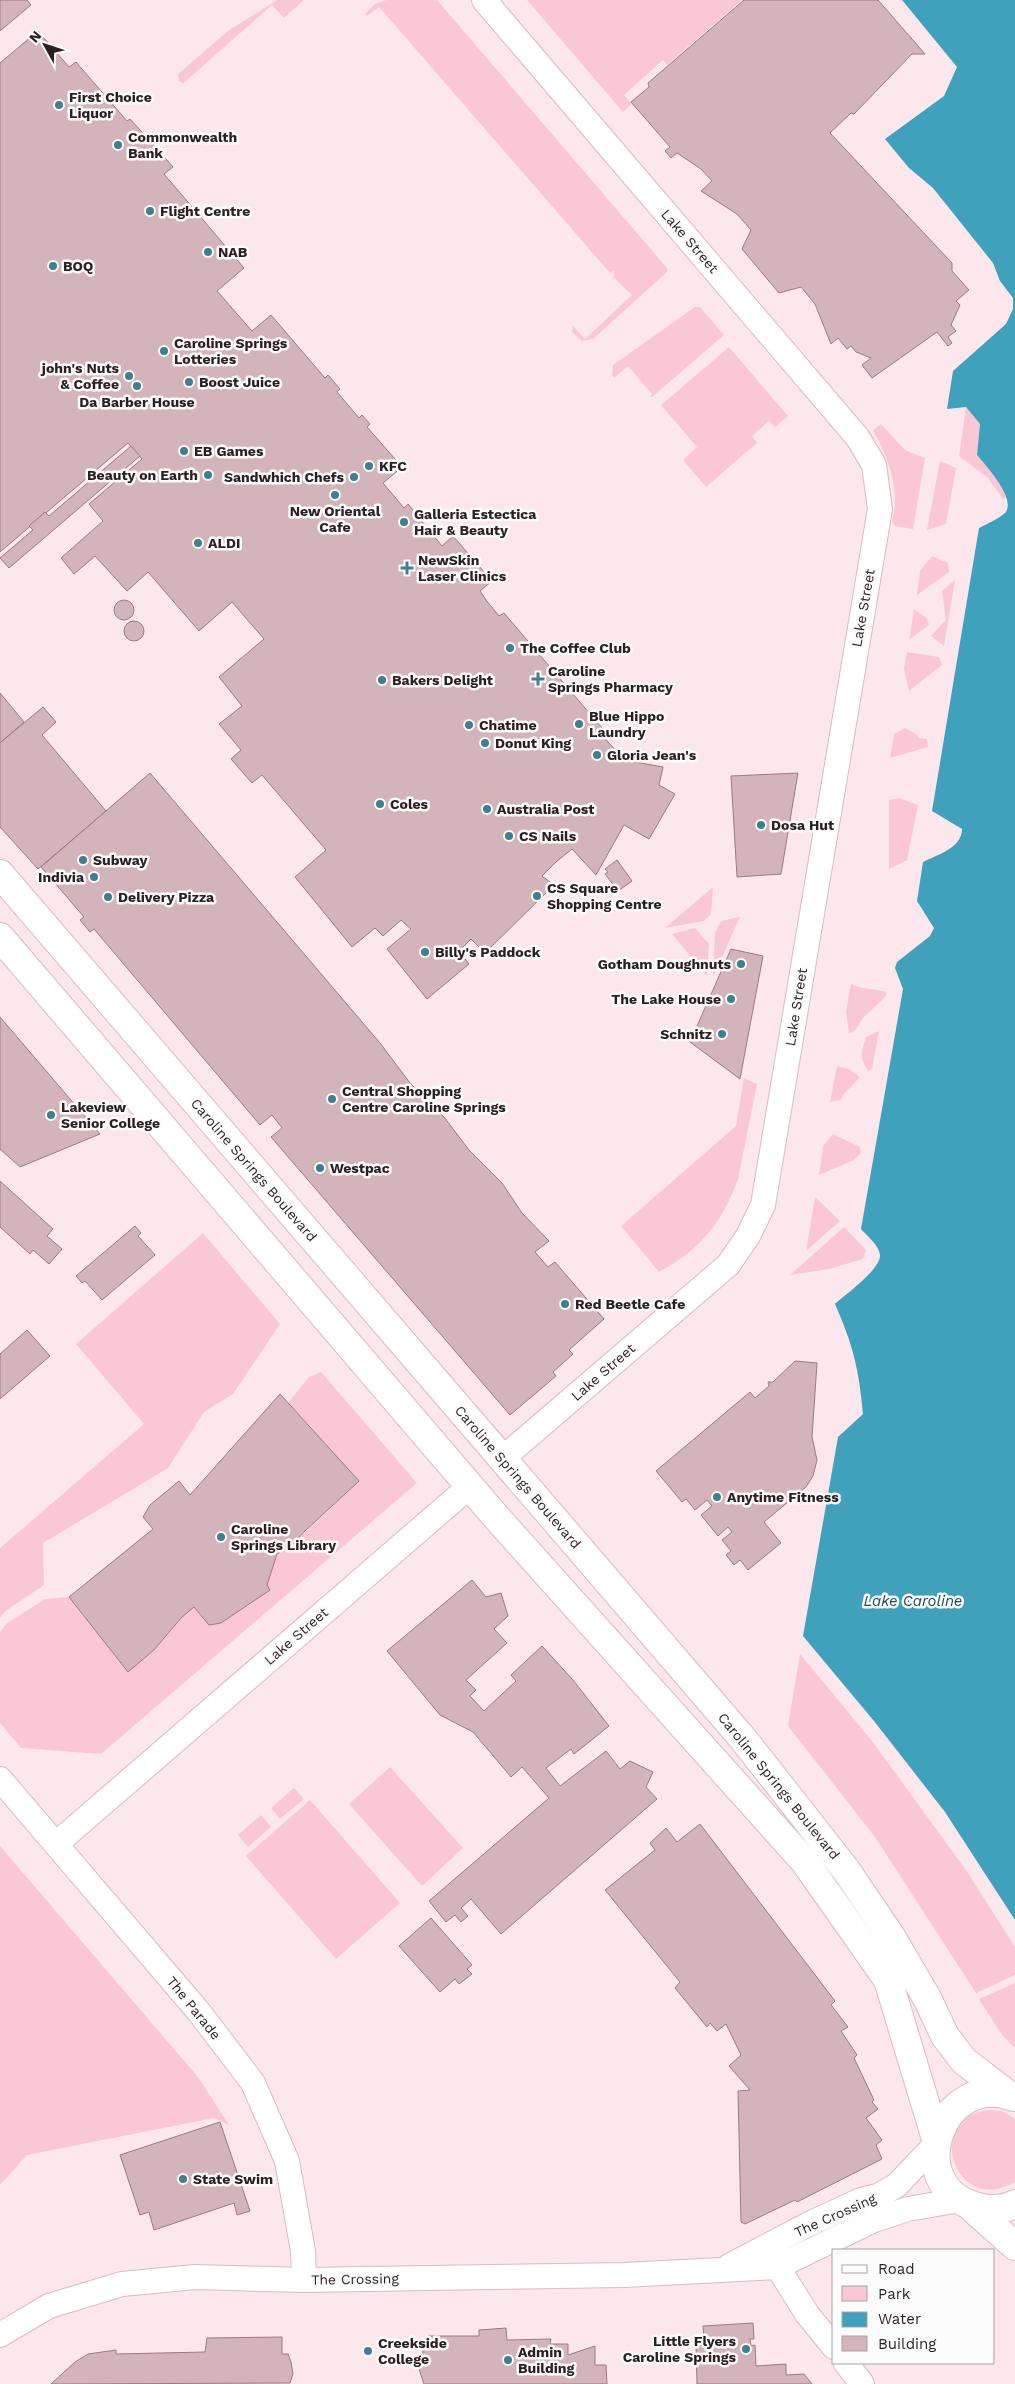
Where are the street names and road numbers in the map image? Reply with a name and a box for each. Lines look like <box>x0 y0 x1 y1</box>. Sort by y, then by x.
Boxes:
street label: Lake Street <box>658 206 722 276</box>
street label: Lake Street <box>848 568 878 648</box>
street label: Lake Street <box>782 967 810 1047</box>
street label: Caroline Springs Boulevard <box>188 1095 320 1245</box>
street label: Lake Street <box>568 1340 638 1404</box>
street label: Caroline Springs Boulevard <box>452 1402 584 1552</box>
street label: Lake Street <box>261 1604 331 1668</box>
street label: Caroline Springs Boulevard <box>715 1709 843 1863</box>
street label: The Parade <box>164 1973 224 2043</box>
street label: The Crossing <box>792 2190 879 2240</box>
street label: The Crossing <box>311 2270 400 2288</box>

